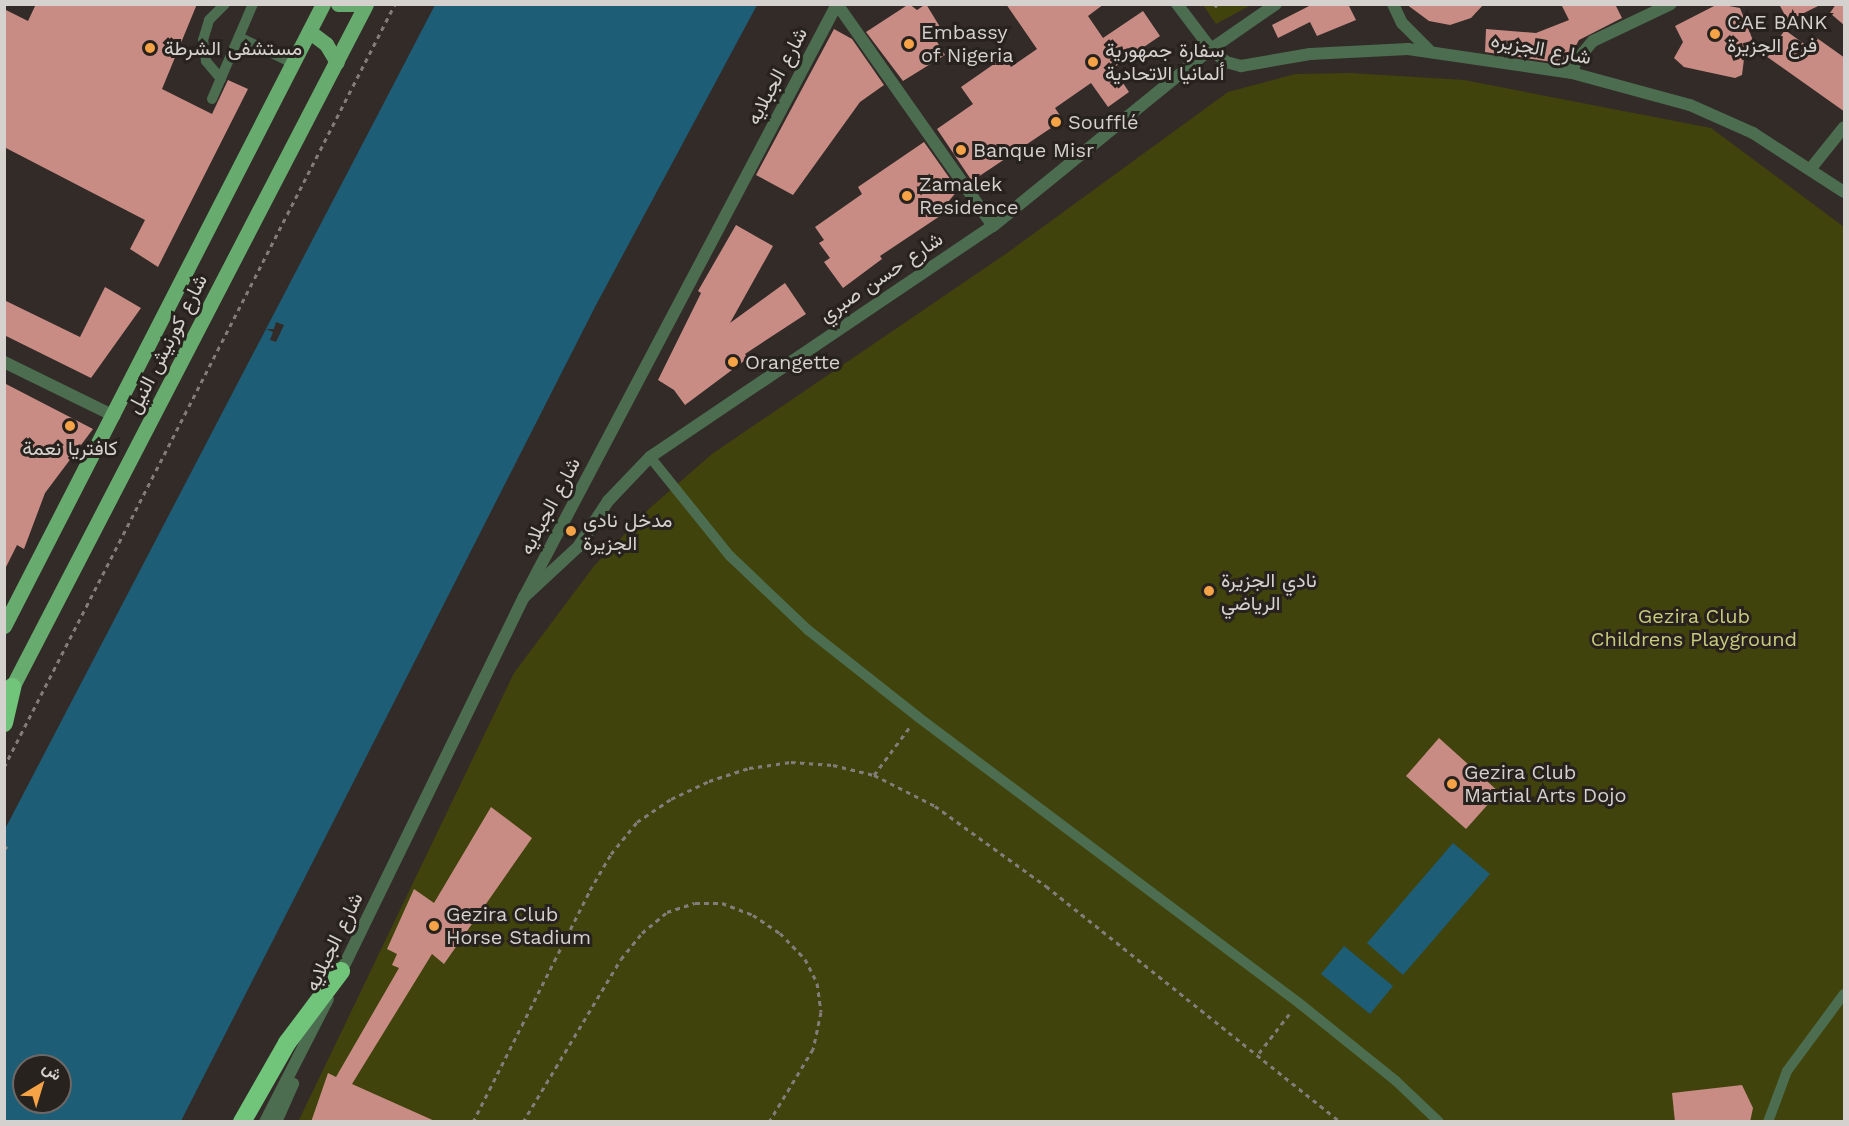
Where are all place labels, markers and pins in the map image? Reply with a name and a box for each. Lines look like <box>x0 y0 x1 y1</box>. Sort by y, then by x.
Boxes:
place label: CAE BANK فرع الجزيرة <box>1727 11 1827 58</box>
place label: Embassy of Nigeria <box>921 20 1014 67</box>
marker: CAE BANK فرع الجزيرة <box>1708 27 1722 41</box>
place label: مستشفى الشرطة <box>164 36 302 60</box>
marker: Embassy of Nigeria <box>902 37 916 51</box>
marker: مستشفى الشرطة <box>141 39 159 57</box>
place label: سفارة جمهورية ألمانيا الاتحادية <box>1105 39 1225 86</box>
marker: سفارة جمهورية ألمانيا الاتحادية <box>1086 55 1100 69</box>
place label: Soufflé <box>1068 110 1139 134</box>
marker: Soufflé <box>1049 115 1063 129</box>
place label: Banque Misr <box>973 138 1094 162</box>
marker: Banque Misr <box>954 143 968 157</box>
place label: Zamalek Residence <box>919 172 1019 219</box>
marker: Zamalek Residence <box>900 189 914 203</box>
place label: Orangette <box>745 350 840 374</box>
marker: Orangette <box>726 355 740 369</box>
marker: كافتريا نعمة <box>63 419 77 433</box>
place label: كافتريا نعمة <box>22 436 118 460</box>
place label: مدخل نادى الجزيرة <box>583 508 673 555</box>
marker: مدخل نادى الجزيرة <box>564 524 578 538</box>
place label: نادي الجزيرة الرياضي <box>1221 568 1317 615</box>
marker: نادي الجزيرة الرياضي <box>1202 584 1216 598</box>
place label: Gezira Club Martial Arts Dojo <box>1464 760 1628 807</box>
marker: Gezira Club Martial Arts Dojo <box>1445 777 1459 791</box>
place label: Gezira Club Horse Stadium <box>446 903 591 950</box>
marker: Gezira Club Horse Stadium <box>427 919 441 933</box>

